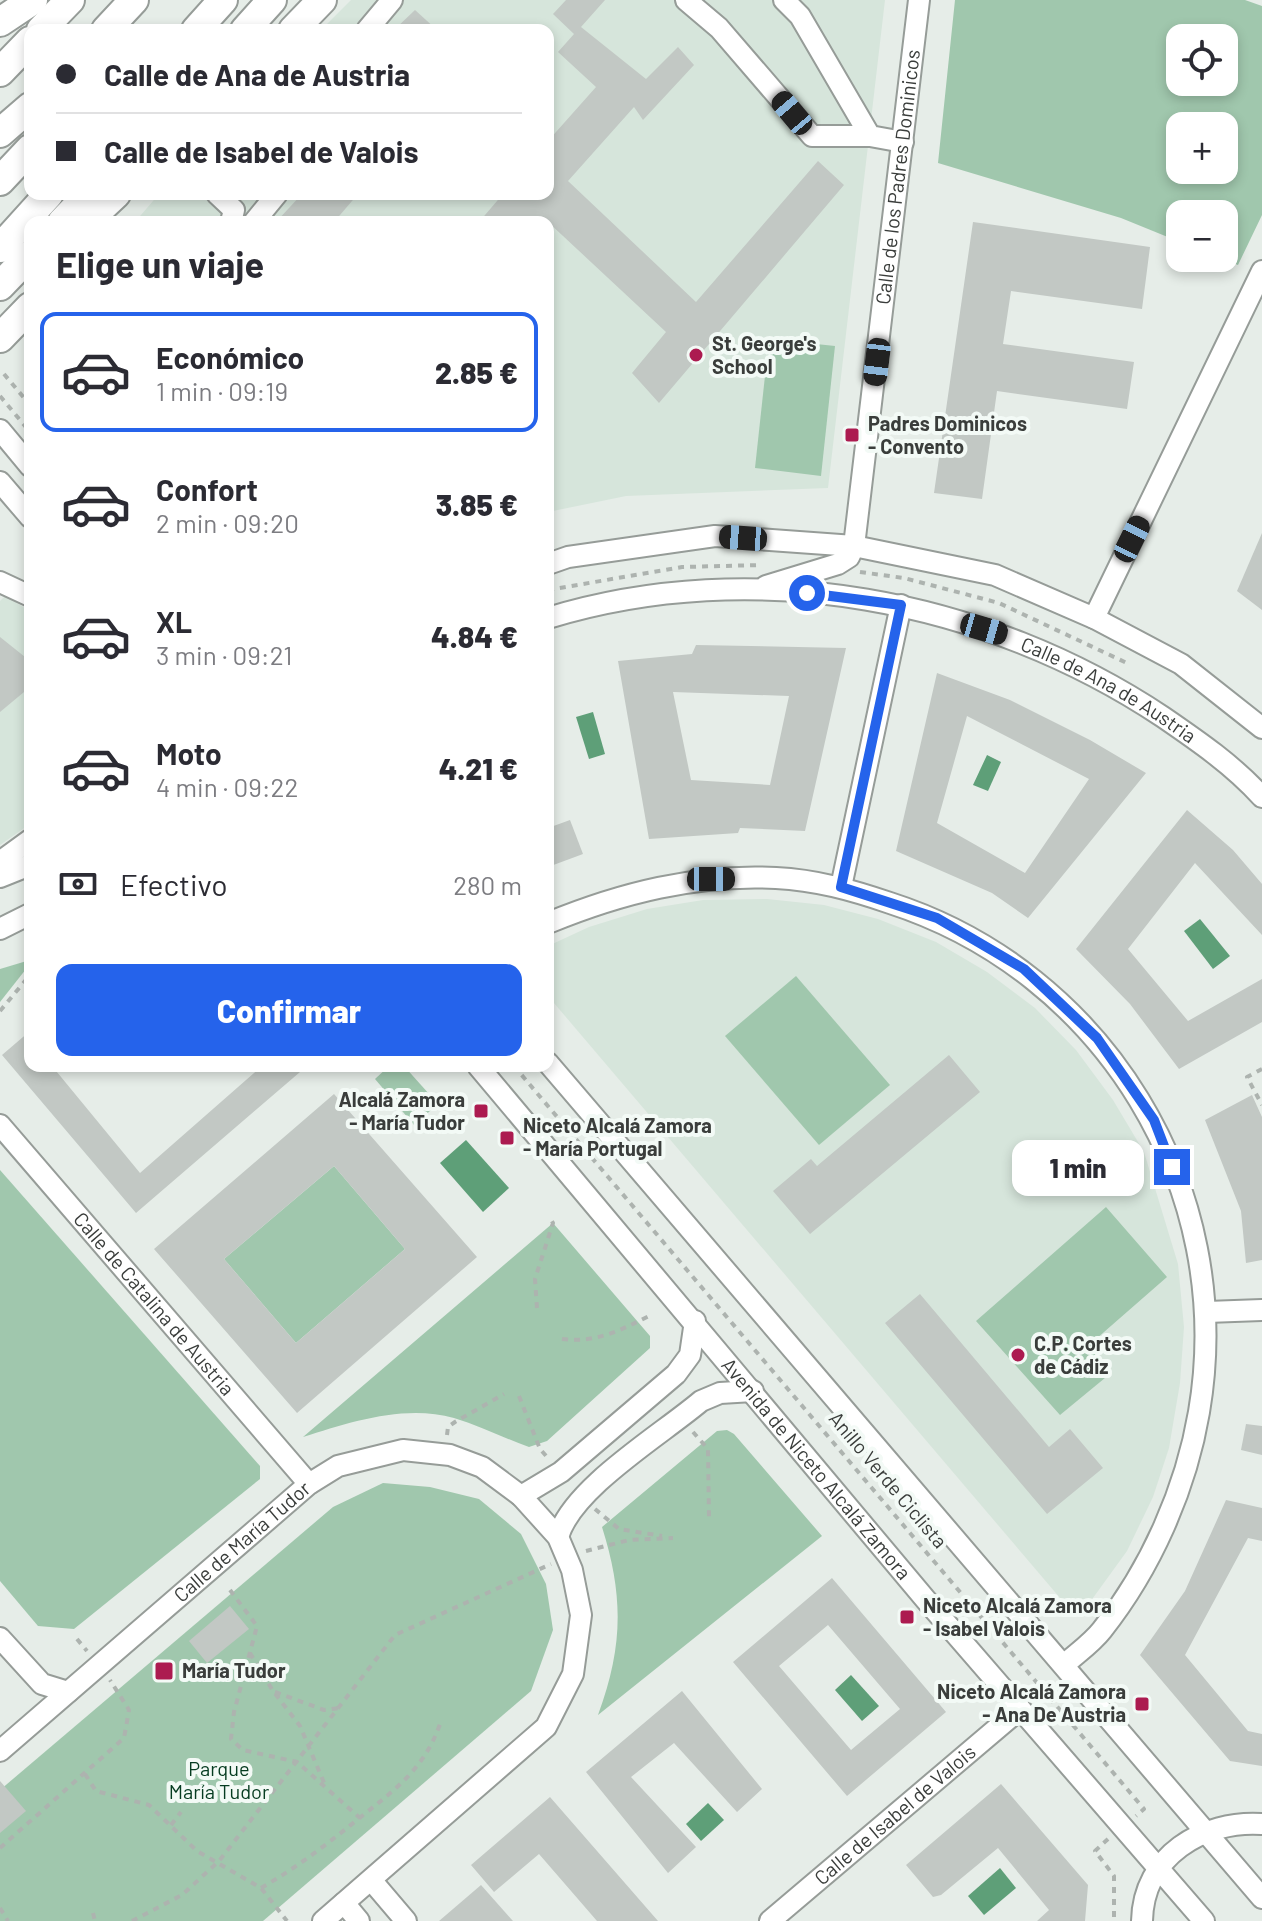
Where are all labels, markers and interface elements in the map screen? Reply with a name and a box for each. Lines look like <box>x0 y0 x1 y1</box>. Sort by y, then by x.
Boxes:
map controls <box>1166 24 1238 272</box>
button: locate <box>1166 24 1238 96</box>
street label: Calle de los Padres Dominicos <box>870 48 924 306</box>
text: Calle de Ana de Austria <box>104 56 410 92</box>
car <box>767 87 817 139</box>
button: + <box>1166 112 1238 184</box>
text: Calle de Isabel de Valois <box>104 133 419 169</box>
button: − <box>1166 200 1238 272</box>
text: Elige un viaje <box>56 242 264 285</box>
place label: St. George's School <box>712 331 817 378</box>
icon: car <box>60 336 132 408</box>
car <box>862 337 892 387</box>
text: Económico <box>156 339 304 375</box>
marker: St. George's School <box>687 346 705 364</box>
text: 2.85 € <box>435 354 518 390</box>
text: 1 min · 09:19 <box>156 375 288 406</box>
place label: Padres Dominicos - Convento <box>868 411 1027 458</box>
marker: Padres Dominicos - Convento <box>843 426 861 444</box>
icon: car <box>60 468 132 540</box>
text: Confort <box>156 471 258 507</box>
text: 3.85 € <box>436 486 518 522</box>
text: 2 min · 09:20 <box>156 507 299 538</box>
car <box>1111 512 1153 566</box>
car <box>718 524 768 552</box>
route start <box>789 575 825 611</box>
icon: car <box>60 600 132 672</box>
text: XL <box>156 603 192 639</box>
car <box>958 611 1010 647</box>
text: 4.84 € <box>431 618 518 654</box>
street label: Calle de Ana de Austria <box>1018 631 1201 747</box>
text: 3 min · 09:21 <box>156 639 292 670</box>
icon: car <box>60 732 132 804</box>
text: Moto <box>156 735 222 771</box>
text: 4.21 € <box>439 750 518 786</box>
text: 4 min · 09:22 <box>156 771 298 802</box>
icon: cash <box>56 862 100 906</box>
text: Efectivo <box>120 866 228 902</box>
car <box>687 867 735 891</box>
text: 280 m <box>453 869 522 900</box>
button: Confirmar <box>56 964 522 1056</box>
place label: Alcalá Zamora - María Tudor <box>338 1087 465 1134</box>
marker: Alcalá Zamora - María Tudor <box>472 1102 490 1120</box>
place label: Niceto Alcalá Zamora - María Portugal <box>523 1113 712 1160</box>
marker: Niceto Alcalá Zamora - María Portugal <box>498 1129 516 1147</box>
callout: 1 min <box>1012 1139 1144 1195</box>
route end <box>1154 1149 1190 1185</box>
text: 1 min <box>1049 1152 1107 1183</box>
street label: Calle de Catalina de Austria <box>69 1207 240 1400</box>
place label: C.P. Cortes de Cádiz <box>1034 1331 1132 1378</box>
marker: C.P. Cortes de Cádiz <box>1009 1346 1027 1364</box>
street label: Avenida de Niceto Alcalá Zamora <box>717 1353 917 1584</box>
street label: Anillo Verde Ciclista <box>825 1406 953 1552</box>
street label: Calle de María Tudor <box>168 1476 315 1606</box>
place label: Niceto Alcalá Zamora - Isabel Valois <box>923 1593 1112 1640</box>
marker: Niceto Alcalá Zamora - Isabel Valois <box>898 1608 916 1626</box>
place label: María Tudor <box>182 1658 286 1682</box>
marker: María Tudor <box>153 1660 175 1682</box>
place label: Niceto Alcalá Zamora - Ana De Austria <box>937 1679 1126 1726</box>
marker: Niceto Alcalá Zamora - Ana De Austria <box>1133 1695 1151 1713</box>
street label: Calle de Isabel de Valois <box>809 1739 980 1889</box>
park label: Parque María Tudor <box>169 1756 269 1803</box>

